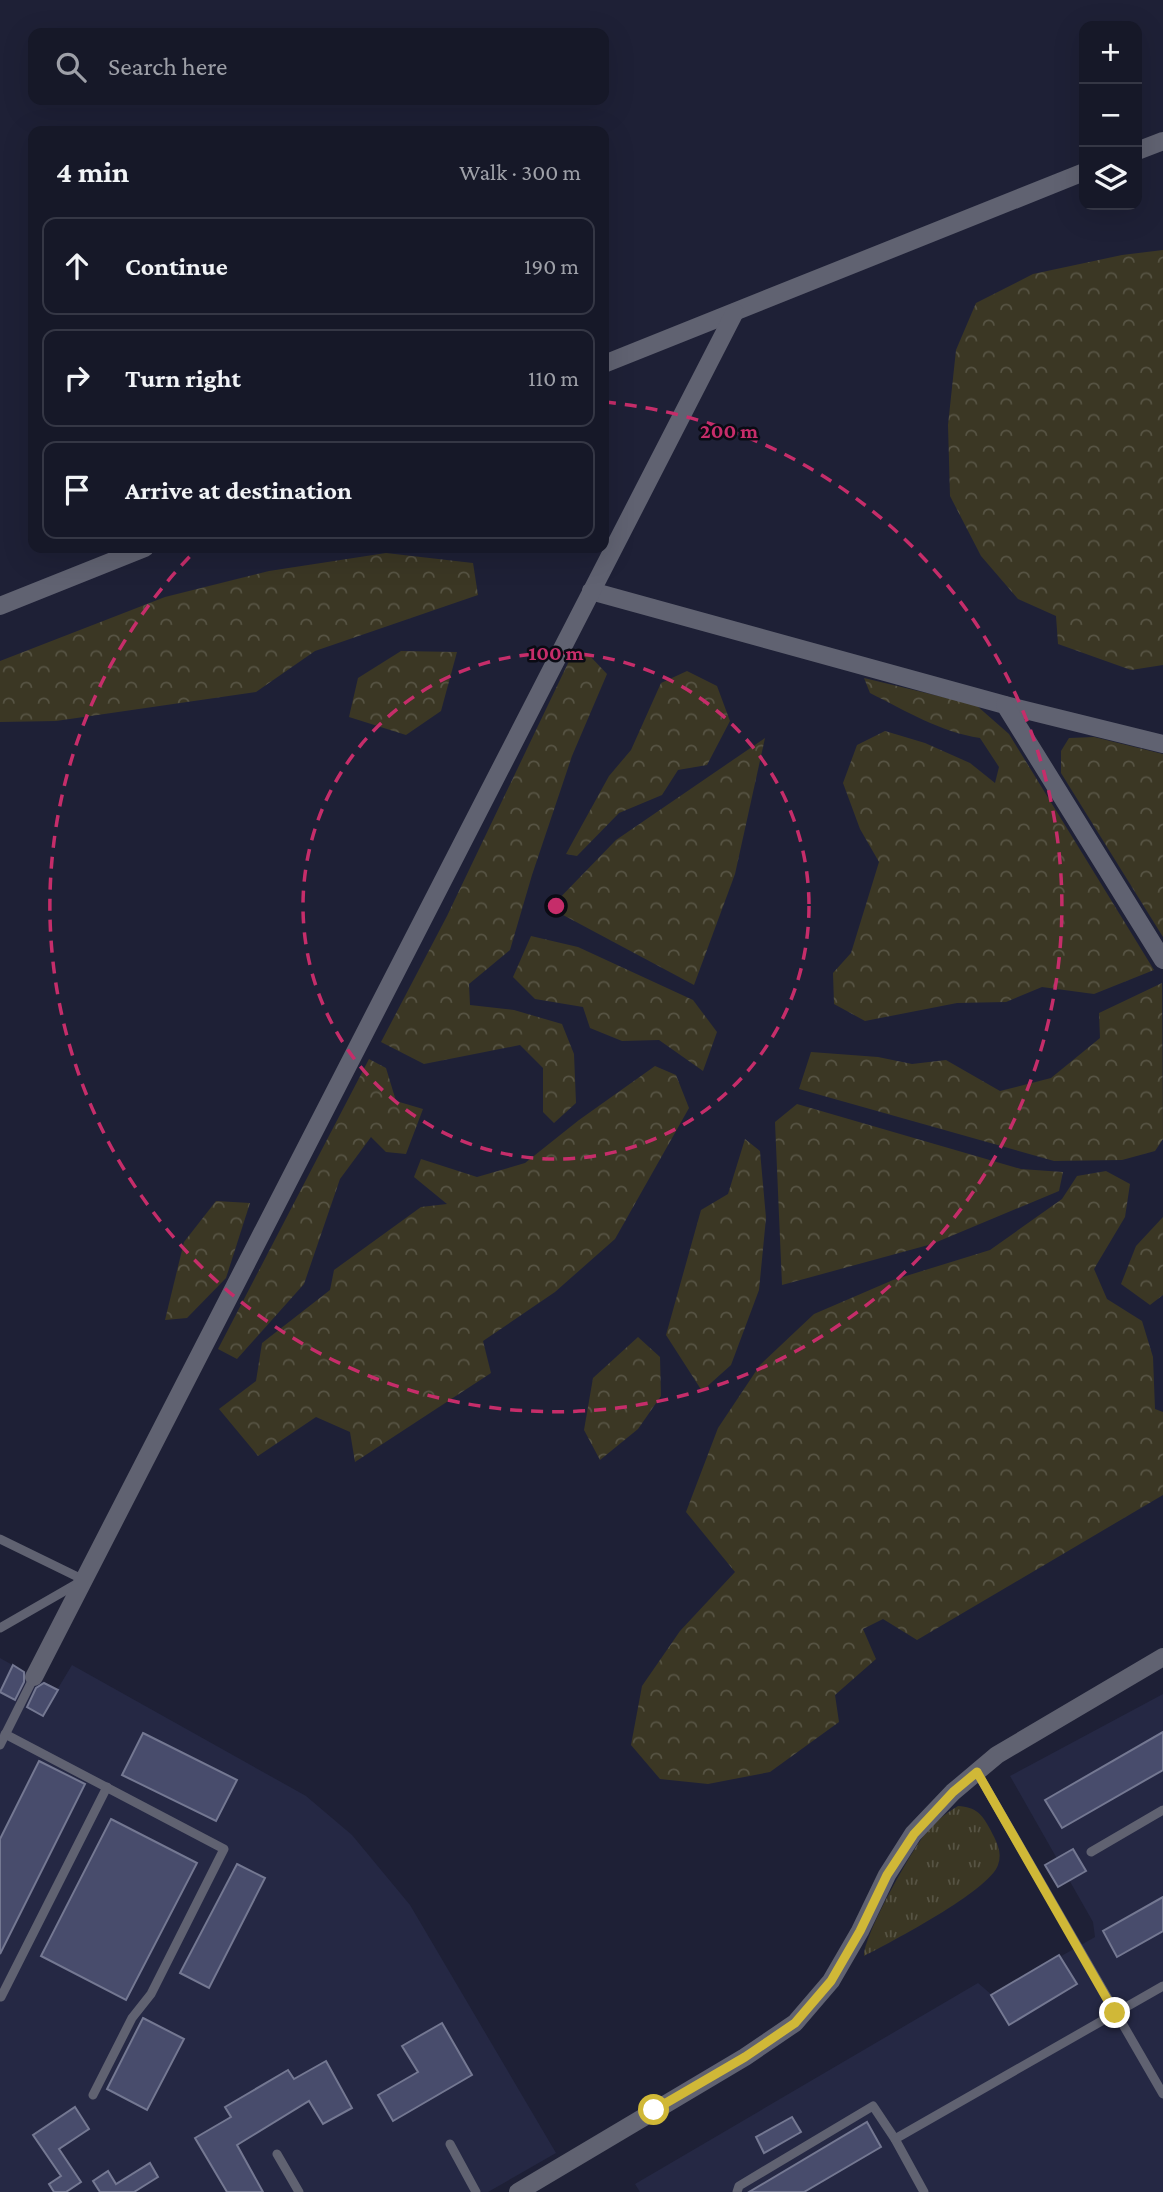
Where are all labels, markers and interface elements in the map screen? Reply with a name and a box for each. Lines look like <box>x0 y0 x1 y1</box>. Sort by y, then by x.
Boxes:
map controls <box>1079 21 1142 210</box>
button: + <box>1079 21 1142 84</box>
search box <box>28 28 609 105</box>
icon: search <box>52 48 90 86</box>
text: Search here <box>108 52 227 81</box>
button: − <box>1079 84 1142 147</box>
button: layers <box>1079 147 1142 210</box>
text: 4 min <box>56 155 129 188</box>
text: Walk · 300 m <box>459 159 581 185</box>
icon: ahead <box>58 247 96 285</box>
text: Continue <box>125 252 228 281</box>
text: 190 m <box>524 253 579 279</box>
icon: right <box>58 359 96 397</box>
text: Turn right <box>125 364 241 393</box>
text: 110 m <box>528 365 579 391</box>
text: 200 m <box>700 419 758 443</box>
icon: arrive <box>58 471 96 509</box>
text: Arrive at destination <box>125 476 352 505</box>
text: 100 m <box>528 641 584 665</box>
centre of rings <box>544 894 568 918</box>
route end <box>1099 1997 1130 2028</box>
route start <box>638 2094 669 2125</box>

